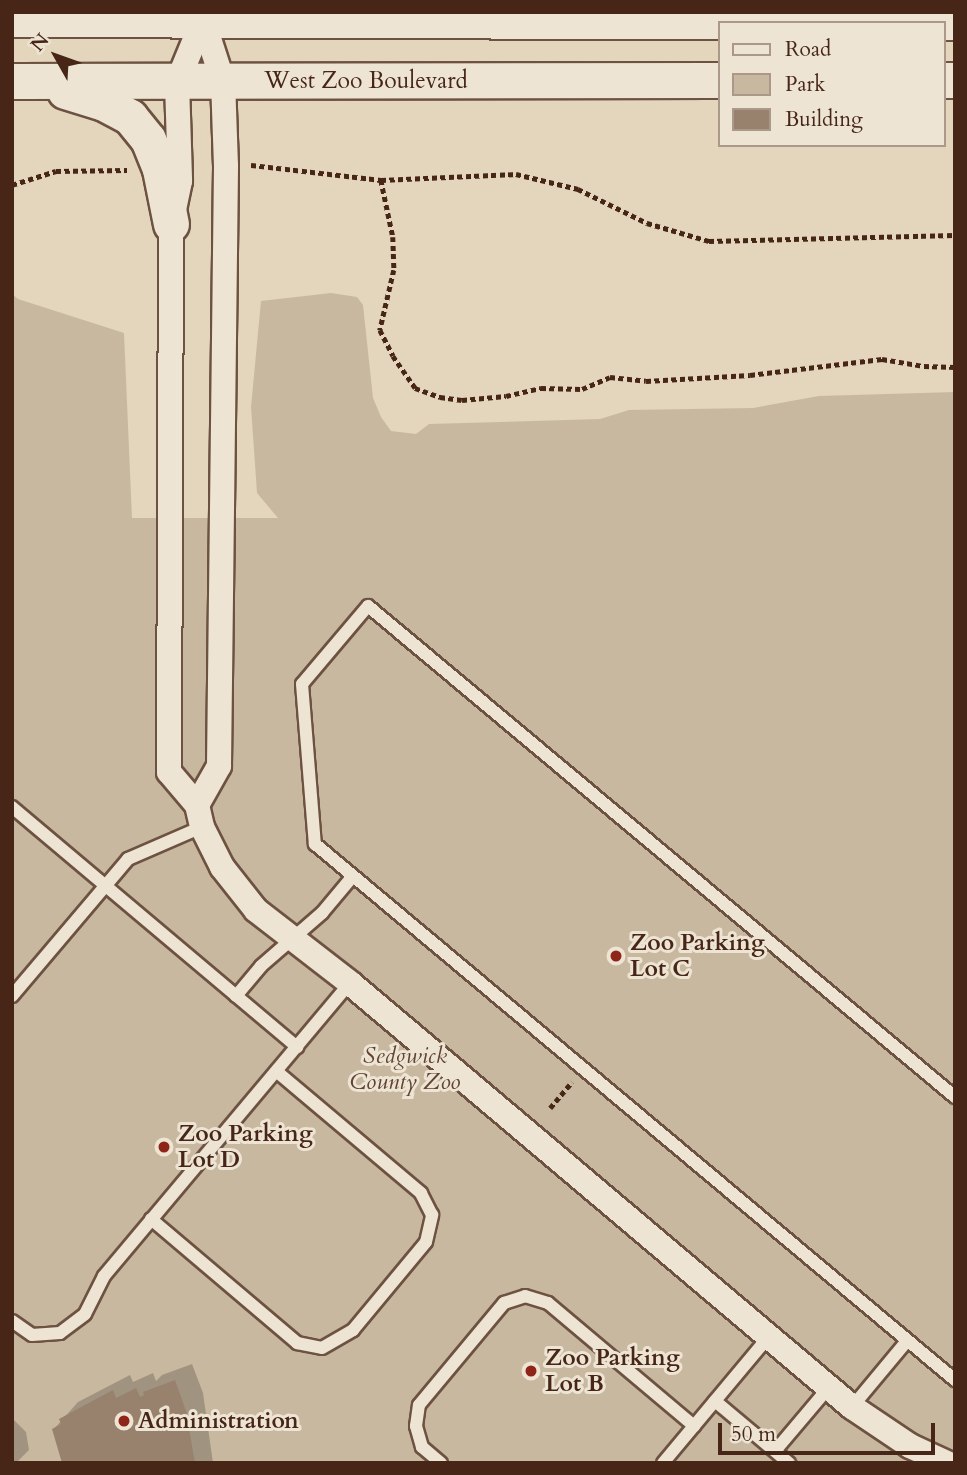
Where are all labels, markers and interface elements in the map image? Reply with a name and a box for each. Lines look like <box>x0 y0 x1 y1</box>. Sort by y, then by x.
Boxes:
north arrow <box>21 21 91 91</box>
legend <box>718 21 946 147</box>
text: N <box>25 28 55 57</box>
text: Road <box>785 35 831 64</box>
street label: West Zoo Boulevard <box>264 67 468 95</box>
text: Park <box>785 70 825 99</box>
text: Building <box>785 105 863 134</box>
place label: Zoo Parking Lot C <box>630 929 765 983</box>
marker: Zoo Parking Lot C <box>608 948 624 964</box>
park label: Sedgwick County Zoo <box>349 1042 461 1096</box>
place label: Zoo Parking Lot D <box>178 1120 313 1174</box>
marker: Zoo Parking Lot D <box>156 1139 172 1155</box>
place label: Zoo Parking Lot B <box>545 1344 680 1398</box>
marker: Zoo Parking Lot B <box>523 1363 539 1379</box>
place label: Administration <box>138 1407 299 1435</box>
scale bar <box>722 1408 939 1452</box>
marker: Administration <box>116 1413 132 1429</box>
text: 50 m <box>731 1420 776 1449</box>

